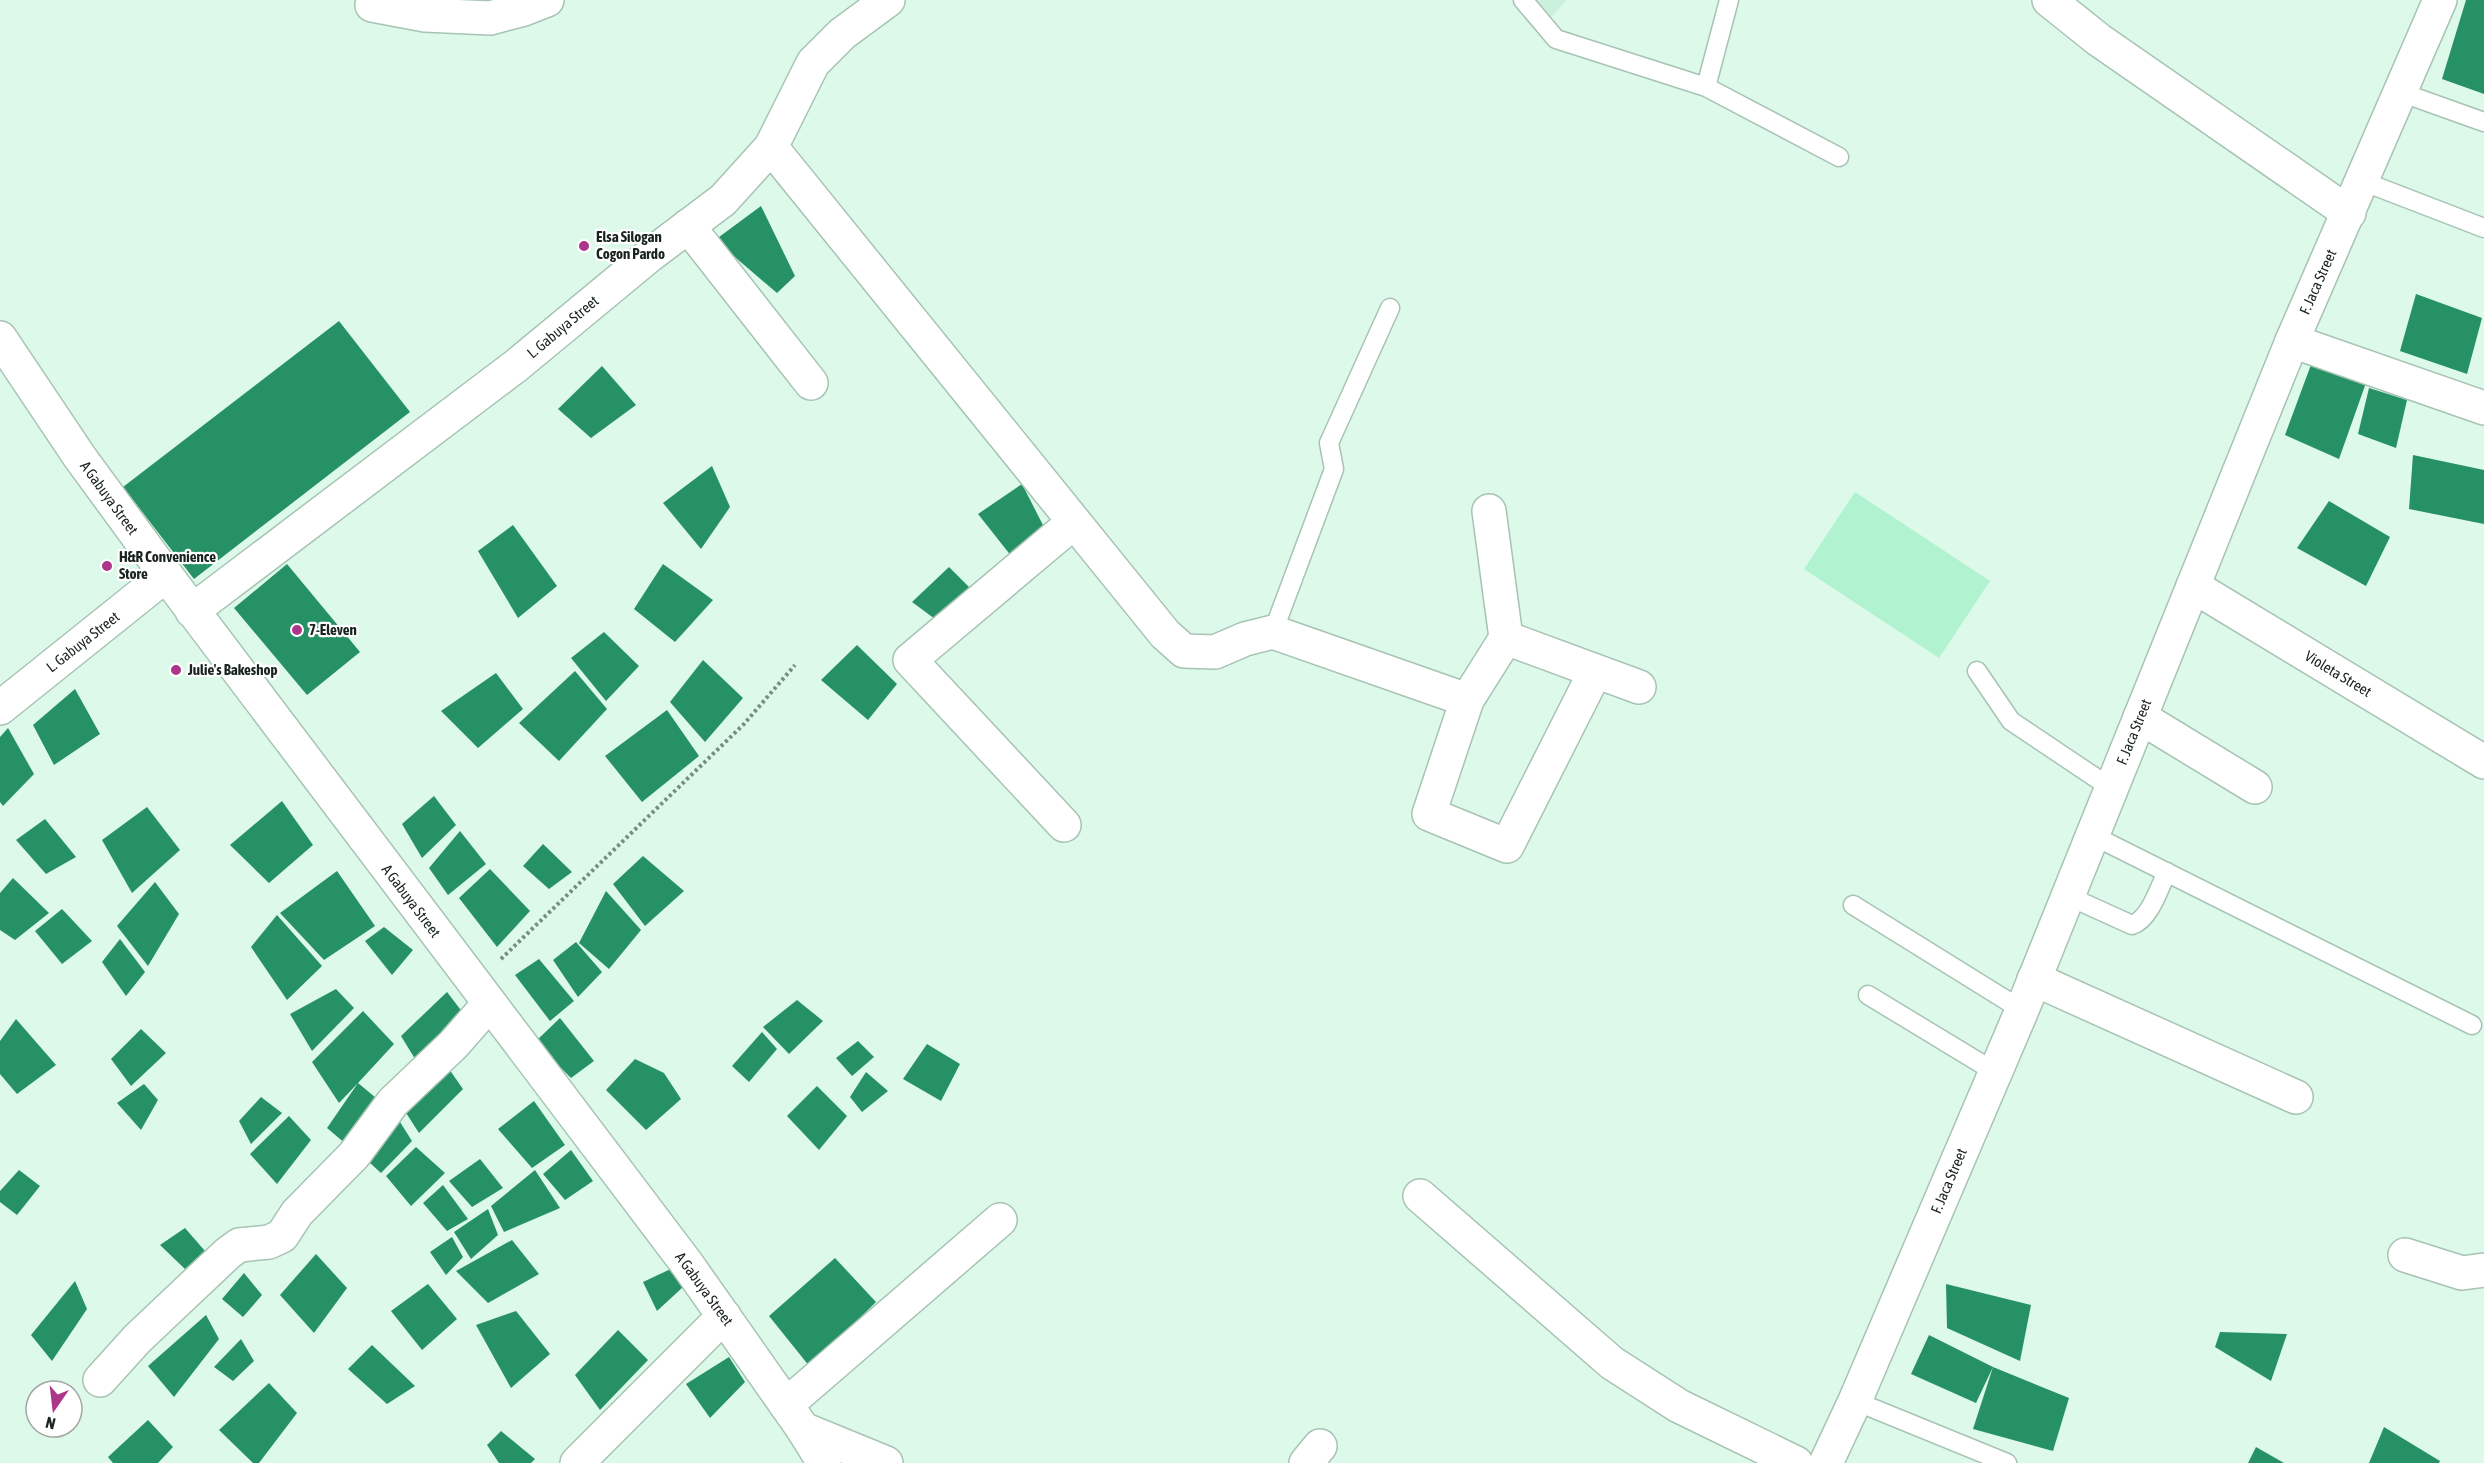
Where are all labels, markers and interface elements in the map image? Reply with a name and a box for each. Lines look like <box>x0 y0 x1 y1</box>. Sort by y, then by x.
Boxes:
place label: Elsa Silogan Cogon Pardo <box>596 228 665 262</box>
marker: Elsa Silogan Cogon Pardo <box>577 239 591 253</box>
street label: F. Jaca Street <box>2296 247 2339 317</box>
street label: L. Gabuya Street <box>524 292 602 361</box>
street label: A Gabuya Street <box>77 458 142 538</box>
place label: H&R Convenience Store <box>119 548 216 582</box>
marker: H&R Convenience Store <box>100 559 114 573</box>
street label: L. Gabuya Street <box>43 608 123 675</box>
place label: 7-Eleven <box>309 621 357 638</box>
marker: 7-Eleven <box>290 623 304 637</box>
street label: Violeta Street <box>2302 647 2375 700</box>
place label: Julie's Bakeshop <box>187 661 278 678</box>
marker: Julie's Bakeshop <box>169 663 183 677</box>
street label: F. Jaca Street <box>2113 697 2154 767</box>
street label: A Gabuya Street <box>379 861 444 940</box>
street label: F. Jaca Street <box>1927 1146 1970 1216</box>
street label: A Gabuya Street <box>672 1249 737 1329</box>
north arrow <box>24 1379 84 1439</box>
text: N <box>44 1414 57 1433</box>

